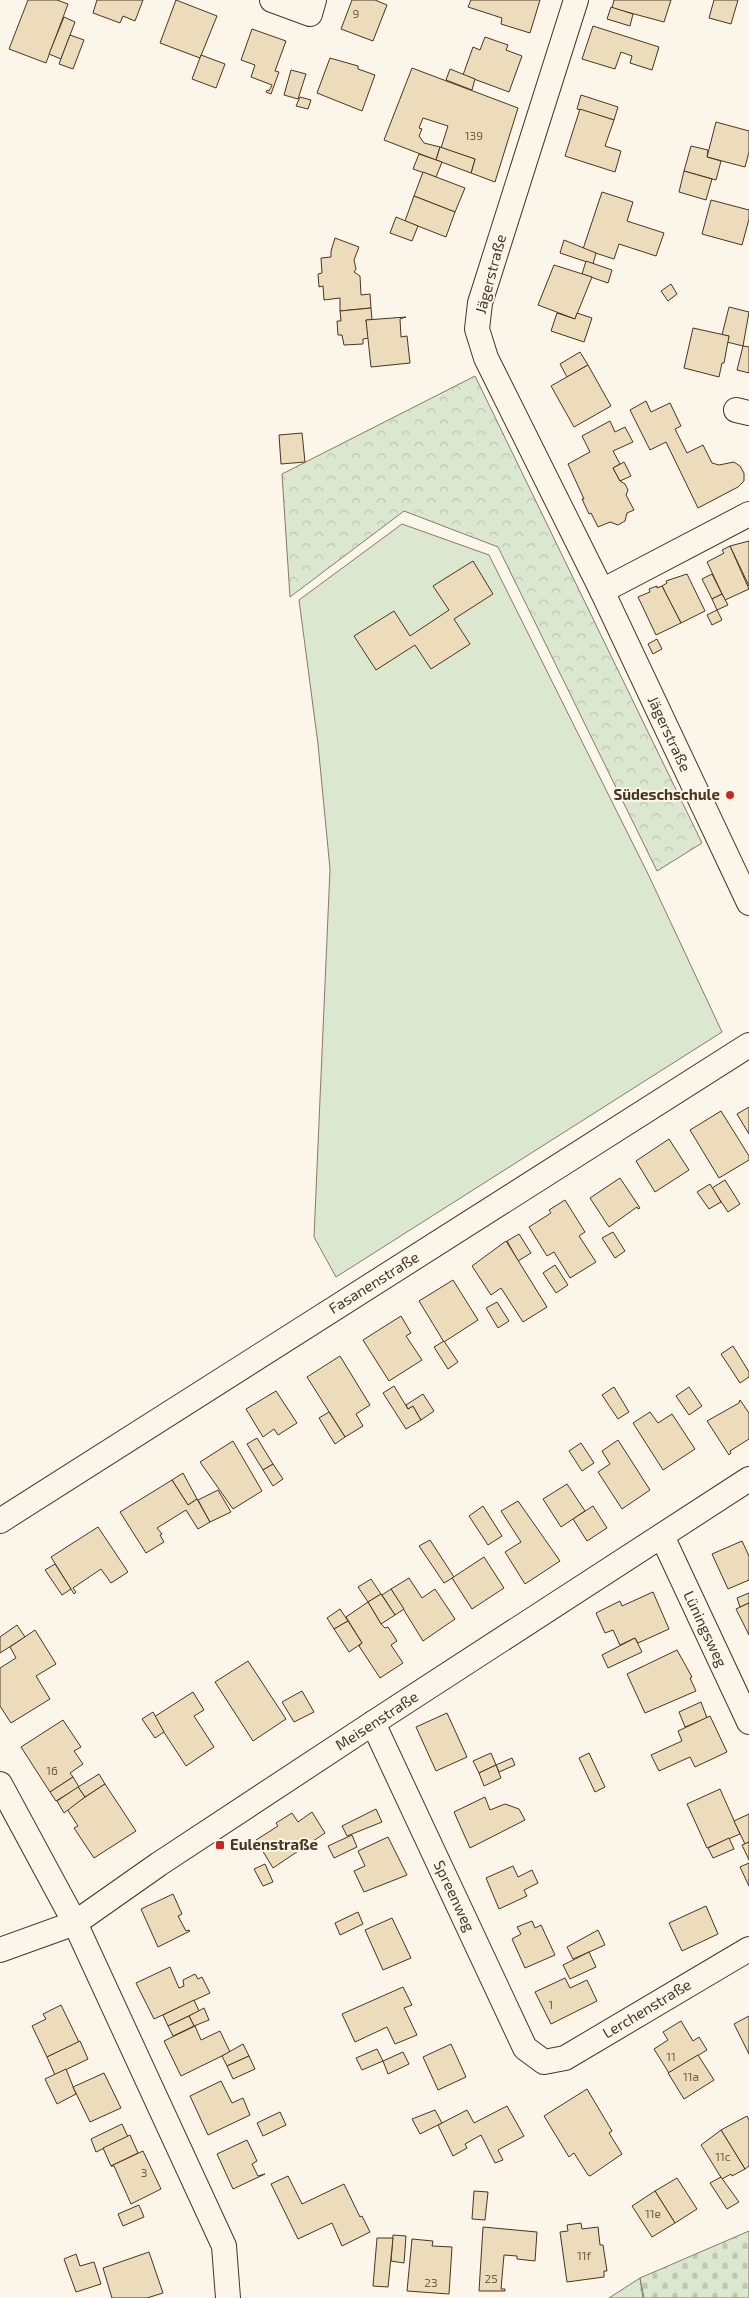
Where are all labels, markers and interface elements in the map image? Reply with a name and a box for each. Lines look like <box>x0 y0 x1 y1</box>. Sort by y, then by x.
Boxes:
house number: 9 <box>353 6 360 20</box>
house number: 139 <box>465 128 483 142</box>
street label: Jägerstraße <box>471 232 509 315</box>
street label: Jägerstraße <box>645 693 695 774</box>
place label: Südeschschule <box>613 785 720 803</box>
marker: Südeschschule <box>724 789 736 801</box>
street label: Fasanenstraße <box>325 1247 422 1317</box>
street label: Lüningsweg <box>680 1588 732 1670</box>
street label: Meisenstraße <box>332 1687 421 1754</box>
house number: 16 <box>46 1763 58 1777</box>
place label: Eulenstraße <box>230 1835 318 1853</box>
marker: Eulenstraße <box>214 1839 226 1851</box>
street label: Spreenweg <box>431 1857 479 1935</box>
street label: Lerchenstraße <box>599 1975 694 2042</box>
house number: 1 <box>549 1997 553 2011</box>
house number: 11 <box>666 2049 676 2063</box>
house number: 11a <box>683 2069 699 2083</box>
house number: 11c <box>715 2149 731 2163</box>
house number: 3 <box>141 2165 147 2179</box>
house number: 11e <box>645 2206 661 2220</box>
house number: 11f <box>577 2248 591 2262</box>
house number: 25 <box>484 2271 498 2285</box>
house number: 23 <box>424 2275 438 2289</box>

